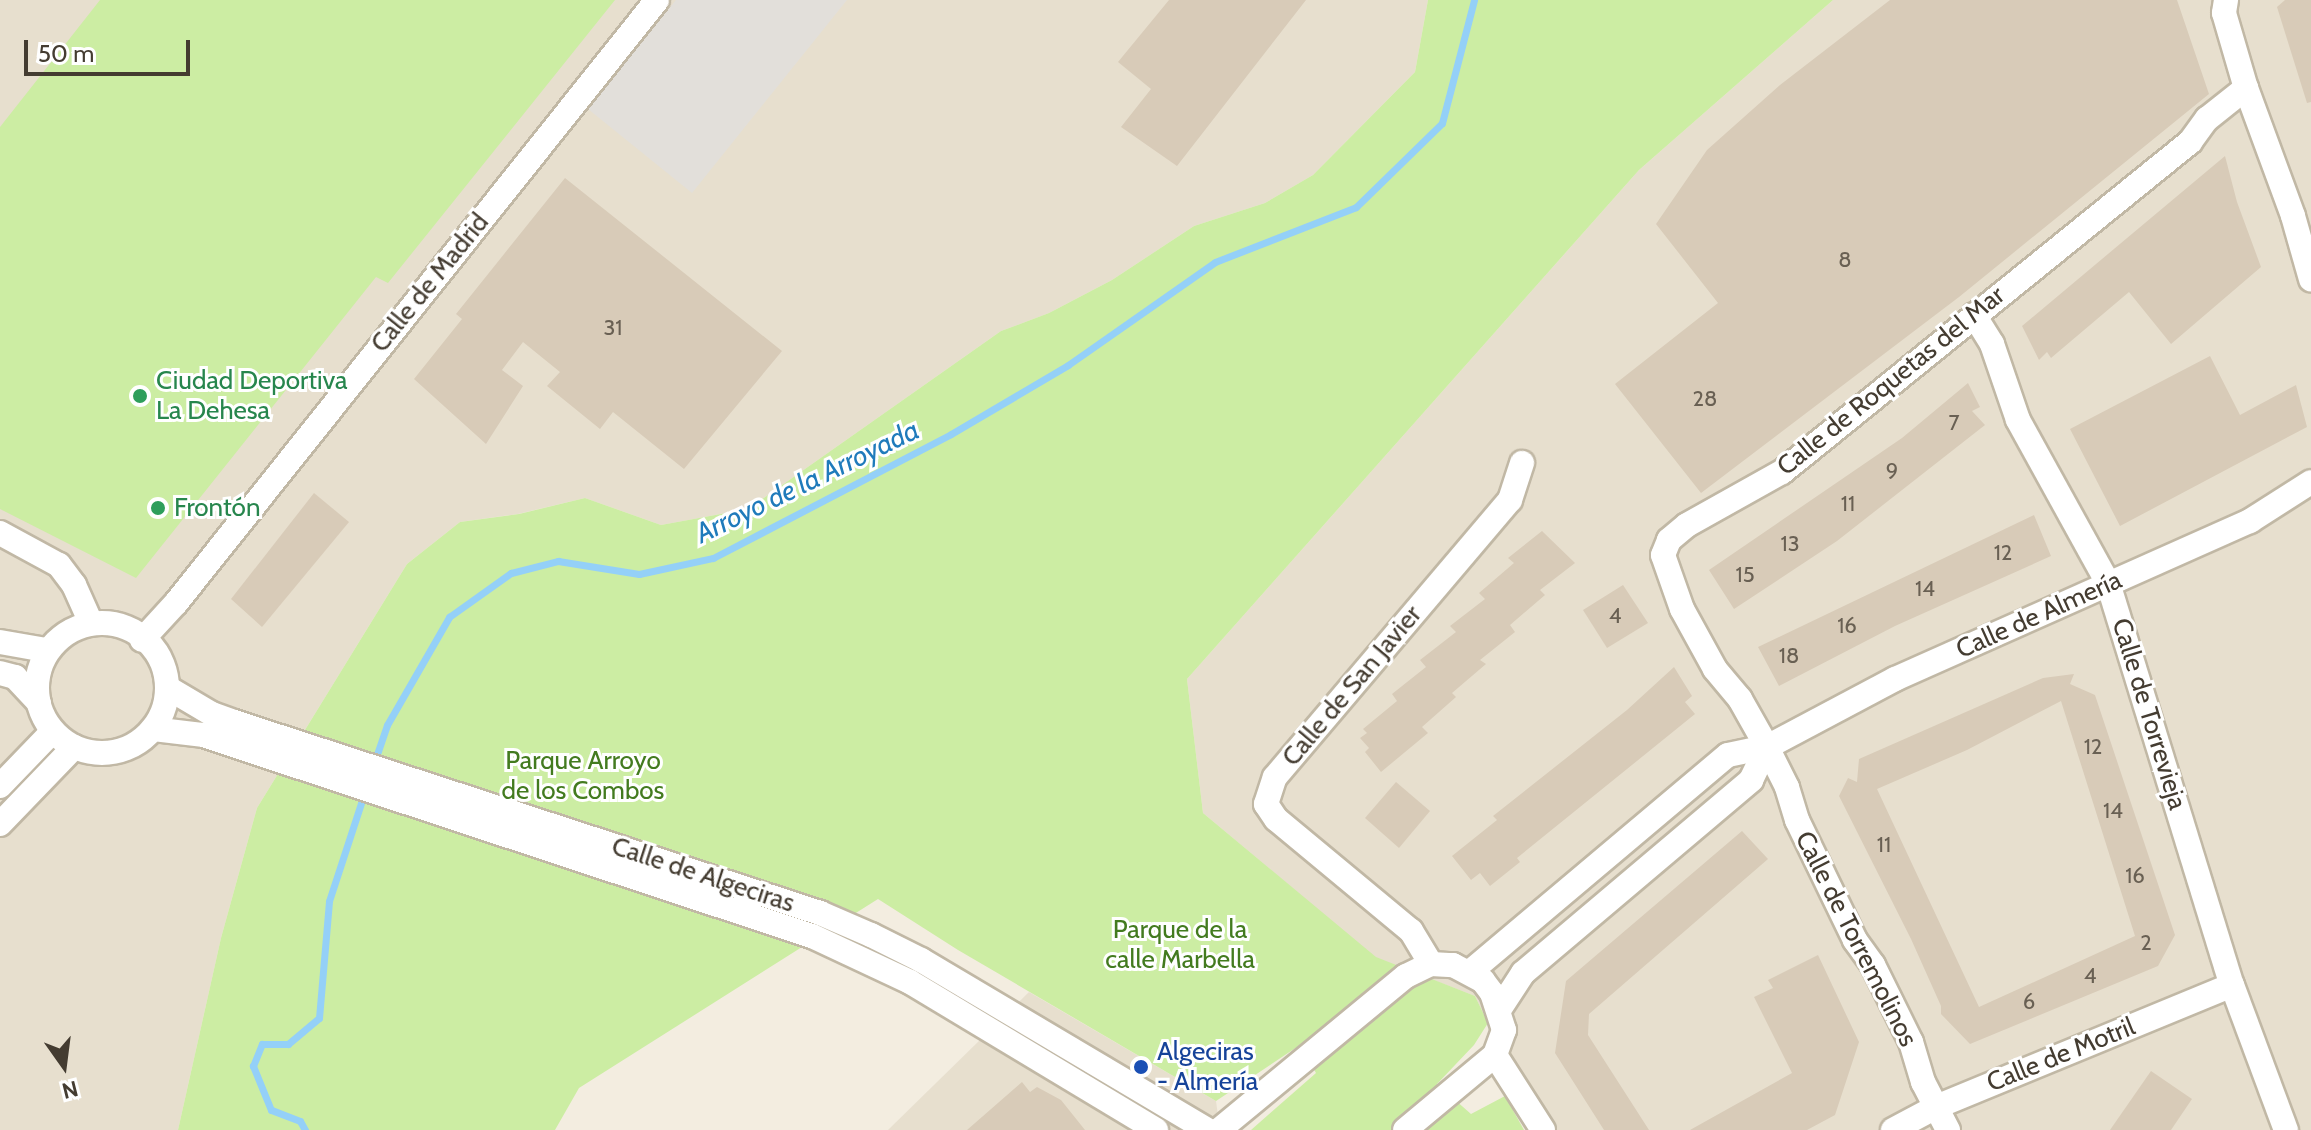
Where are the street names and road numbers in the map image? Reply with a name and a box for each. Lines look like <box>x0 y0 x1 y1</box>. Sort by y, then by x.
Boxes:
street label: Calle de Madrid <box>365 207 495 359</box>
street label: Calle de Roquetas del Mar <box>1771 280 2011 482</box>
street label: Calle de Almería <box>1951 565 2127 665</box>
street label: Calle de San Javier <box>1276 600 1428 772</box>
street label: Calle de Torrevieja <box>2105 615 2193 813</box>
street label: Calle de Torremolinos <box>1788 826 1924 1052</box>
street label: Calle de Algeciras <box>608 831 798 919</box>
street label: Calle de Motril <box>1982 1011 2140 1099</box>

